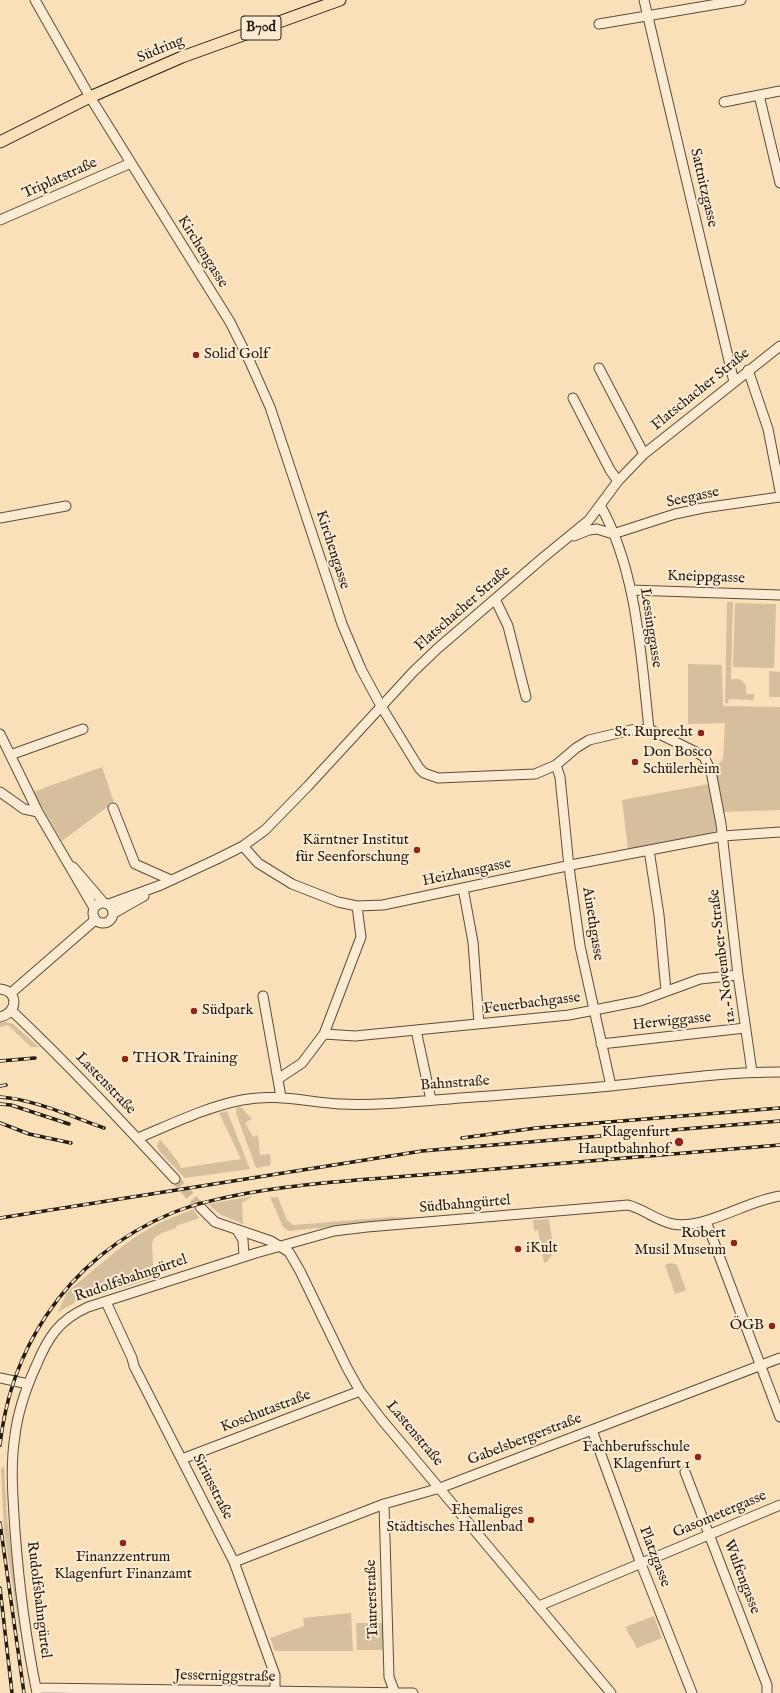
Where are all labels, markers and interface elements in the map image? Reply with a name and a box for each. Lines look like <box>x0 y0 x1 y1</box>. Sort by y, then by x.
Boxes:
road number: B70d <box>241 16 281 40</box>
street label: Südring <box>135 32 187 68</box>
street label: Sattnitzgasse <box>685 147 721 229</box>
street label: Triplatstraße <box>20 154 100 204</box>
street label: Kirchengasse <box>173 213 231 291</box>
street label: Flatschacher Straße <box>648 345 754 435</box>
place label: Solid Golf <box>204 346 269 364</box>
marker: Solid Golf <box>191 350 201 360</box>
street label: Seegasse <box>665 484 721 512</box>
street label: Kirchengasse <box>311 508 353 592</box>
street label: Flatschacher Straße <box>411 563 515 655</box>
street label: Kneippgasse <box>667 568 745 588</box>
street label: Lessinggasse <box>635 587 665 669</box>
place label: St. Ruprecht <box>615 724 693 742</box>
marker: St. Ruprecht <box>696 728 706 738</box>
place label: Don Bosco Schülerheim <box>643 744 720 779</box>
marker: Don Bosco Schülerheim <box>630 757 640 767</box>
place label: Kärntner Institut für Seenforschung <box>295 832 409 867</box>
marker: Kärntner Institut für Seenforschung <box>412 845 422 855</box>
street label: Heizhausgasse <box>421 855 513 891</box>
street label: Ainethgasse <box>577 886 607 962</box>
street label: 12.-November-Straße <box>706 888 740 1024</box>
street label: Feuerbachgasse <box>483 989 581 1019</box>
place label: Südpark <box>202 1002 254 1020</box>
marker: Südpark <box>189 1006 199 1016</box>
street label: Herwiggasse <box>632 1009 712 1035</box>
street label: Lastenstraße <box>71 1049 139 1119</box>
place label: THOR Training <box>133 1050 237 1068</box>
marker: THOR Training <box>120 1054 130 1064</box>
street label: Bahnstraße <box>420 1073 490 1095</box>
place label: Klagenfurt Hauptbahnhof <box>578 1124 670 1159</box>
marker: Klagenfurt Hauptbahnhof <box>673 1136 685 1148</box>
street label: Südbahngürtel <box>419 1192 511 1218</box>
place label: Robert Musil Museum <box>634 1225 726 1260</box>
marker: Robert Musil Museum <box>729 1238 739 1248</box>
place label: iKult <box>526 1240 558 1258</box>
marker: iKult <box>513 1244 523 1254</box>
street label: Rudolfsbahngürtel <box>72 1251 190 1307</box>
place label: ÖGB <box>730 1317 764 1335</box>
marker: ÖGB <box>767 1321 777 1331</box>
street label: Koschutastraße <box>218 1387 314 1437</box>
street label: Lastenstraße <box>382 1398 446 1470</box>
street label: Gabelsbergerstraße <box>465 1410 585 1470</box>
place label: Fachberufsschule Klagenfurt 1 <box>583 1439 690 1474</box>
street label: Siriusstraße <box>188 1451 236 1523</box>
marker: Fachberufsschule Klagenfurt 1 <box>693 1452 703 1462</box>
street label: Gasometergasse <box>671 1487 769 1543</box>
place label: Ehemaliges Städtisches Hallenbad <box>387 1502 523 1537</box>
marker: Ehemaliges Städtisches Hallenbad <box>526 1515 536 1525</box>
street label: Platzgasse <box>634 1524 674 1590</box>
street label: Wulfengasse <box>719 1537 763 1617</box>
marker: Finanzzentrum Klagenfurt Finanzamt <box>118 1538 128 1548</box>
street label: Rudolfsbahngürtel <box>22 1540 54 1660</box>
place label: Finanzzentrum Klagenfurt Finanzamt <box>54 1549 192 1584</box>
street label: Taurerstraße <box>363 1559 383 1639</box>
street label: Jesserniggstraße <box>174 1667 276 1687</box>

